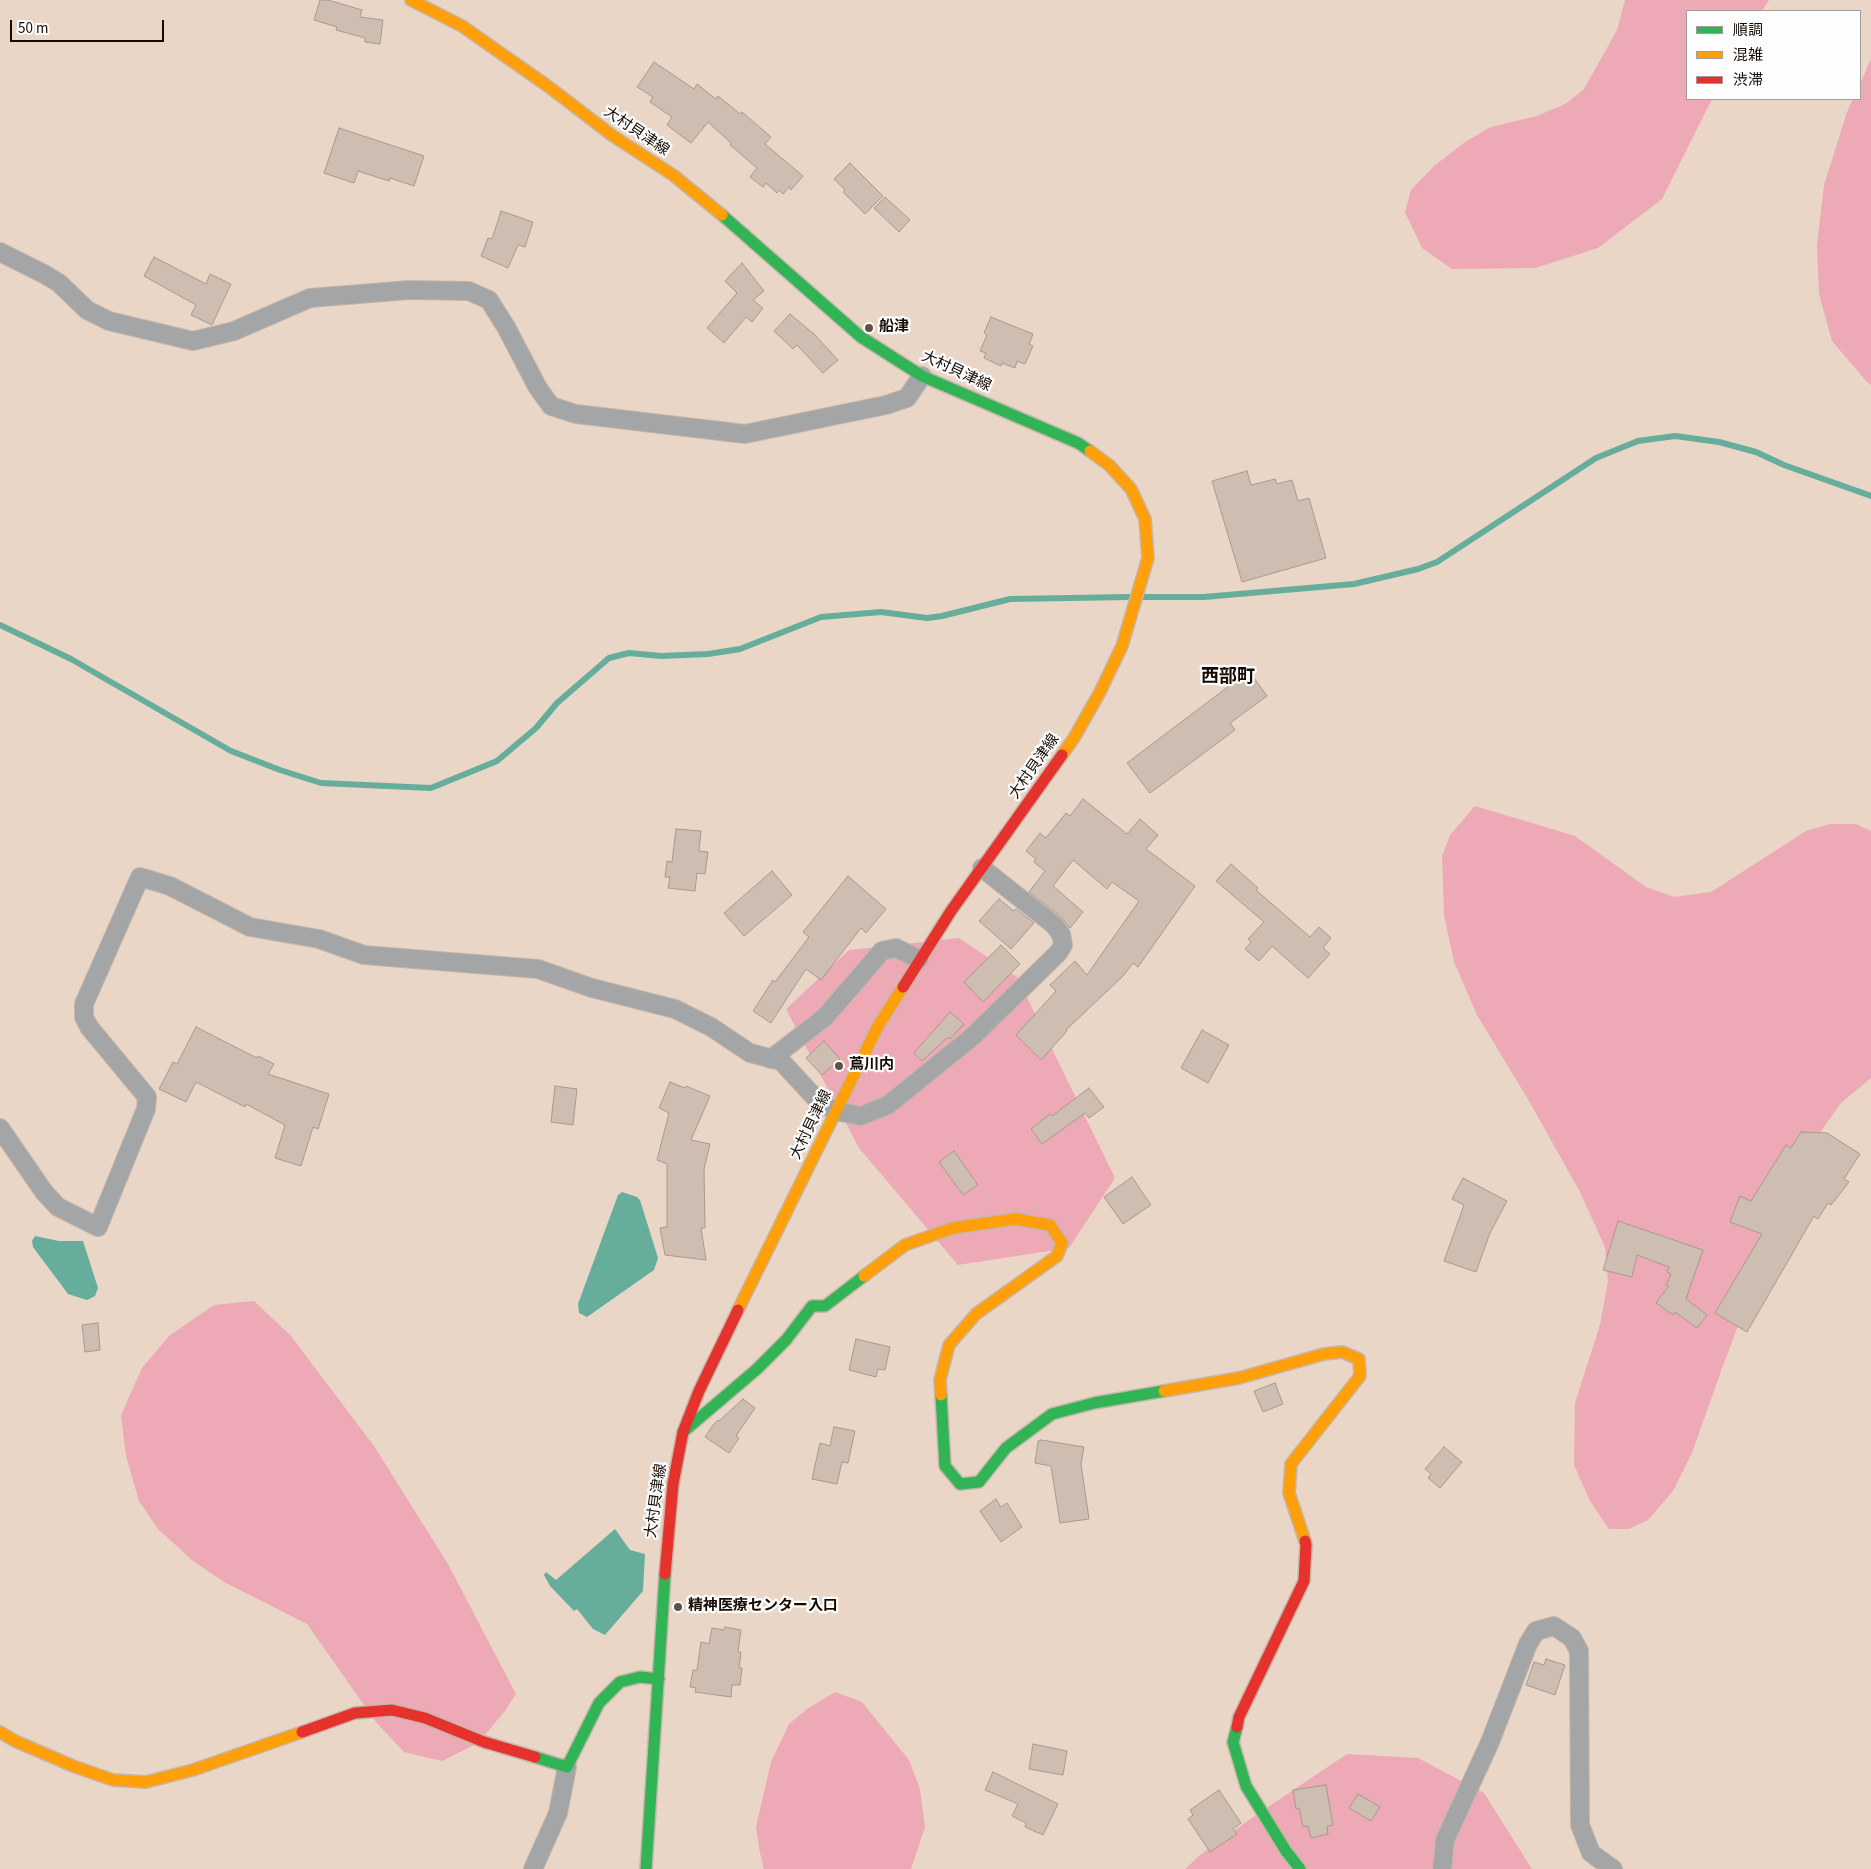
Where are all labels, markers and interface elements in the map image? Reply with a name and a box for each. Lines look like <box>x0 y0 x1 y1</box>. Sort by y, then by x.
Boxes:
scale bar <box>12 10 166 42</box>
legend <box>1686 10 1861 100</box>
text: 50 m <box>18 18 48 39</box>
text: 順調 <box>1733 20 1763 41</box>
text: 混雑 <box>1733 45 1763 66</box>
text: 渋滞 <box>1733 70 1763 91</box>
street label: 大村貝津線 <box>600 104 672 160</box>
place label: 船津 <box>879 319 909 337</box>
marker: 船津 <box>863 322 875 334</box>
street label: 大村貝津線 <box>918 348 994 396</box>
district label: 西部町 <box>1201 667 1255 689</box>
street label: 大村貝津線 <box>1006 731 1064 803</box>
place label: 蔦川内 <box>849 1057 894 1075</box>
marker: 蔦川内 <box>833 1060 845 1072</box>
street label: 大村貝津線 <box>787 1087 837 1163</box>
street label: 大村貝津線 <box>643 1463 671 1539</box>
place label: 精神医療センター入口 <box>688 1598 838 1616</box>
marker: 精神医療センター入口 <box>672 1601 684 1613</box>

